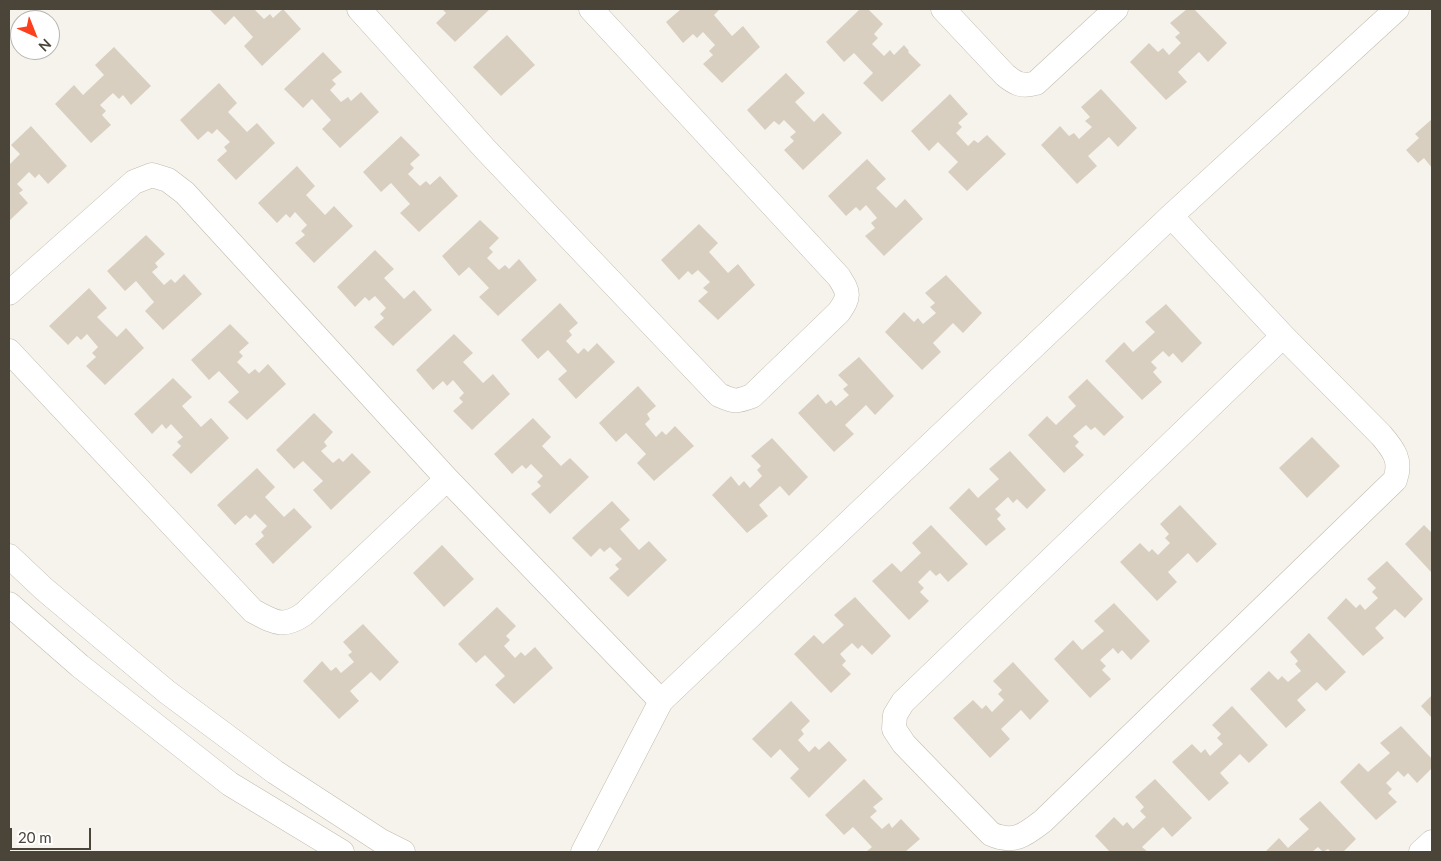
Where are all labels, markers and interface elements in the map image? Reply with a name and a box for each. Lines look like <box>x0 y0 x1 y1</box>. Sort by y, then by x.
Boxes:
north arrow <box>10 10 60 60</box>
text: N <box>35 36 55 55</box>
scale bar <box>12 818 94 850</box>
text: 20 m <box>18 828 52 846</box>

